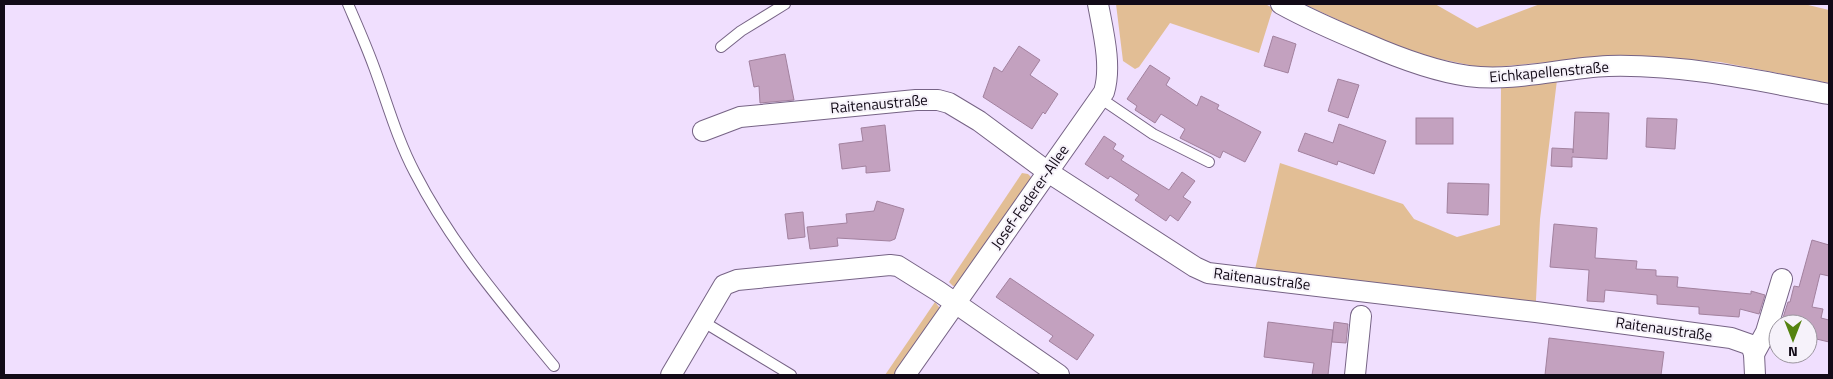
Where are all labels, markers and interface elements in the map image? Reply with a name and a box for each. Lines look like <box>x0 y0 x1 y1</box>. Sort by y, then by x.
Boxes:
street label: Eichkapellenstraße <box>1488 55 1610 88</box>
street label: Raitenaustraße <box>829 88 929 119</box>
street label: Josef-Federer-Allee <box>985 140 1074 254</box>
street label: Raitenaustraße <box>1212 261 1312 296</box>
street label: Raitenaustraße <box>1614 310 1714 347</box>
north arrow <box>1768 314 1818 364</box>
text: N <box>1788 342 1798 363</box>

